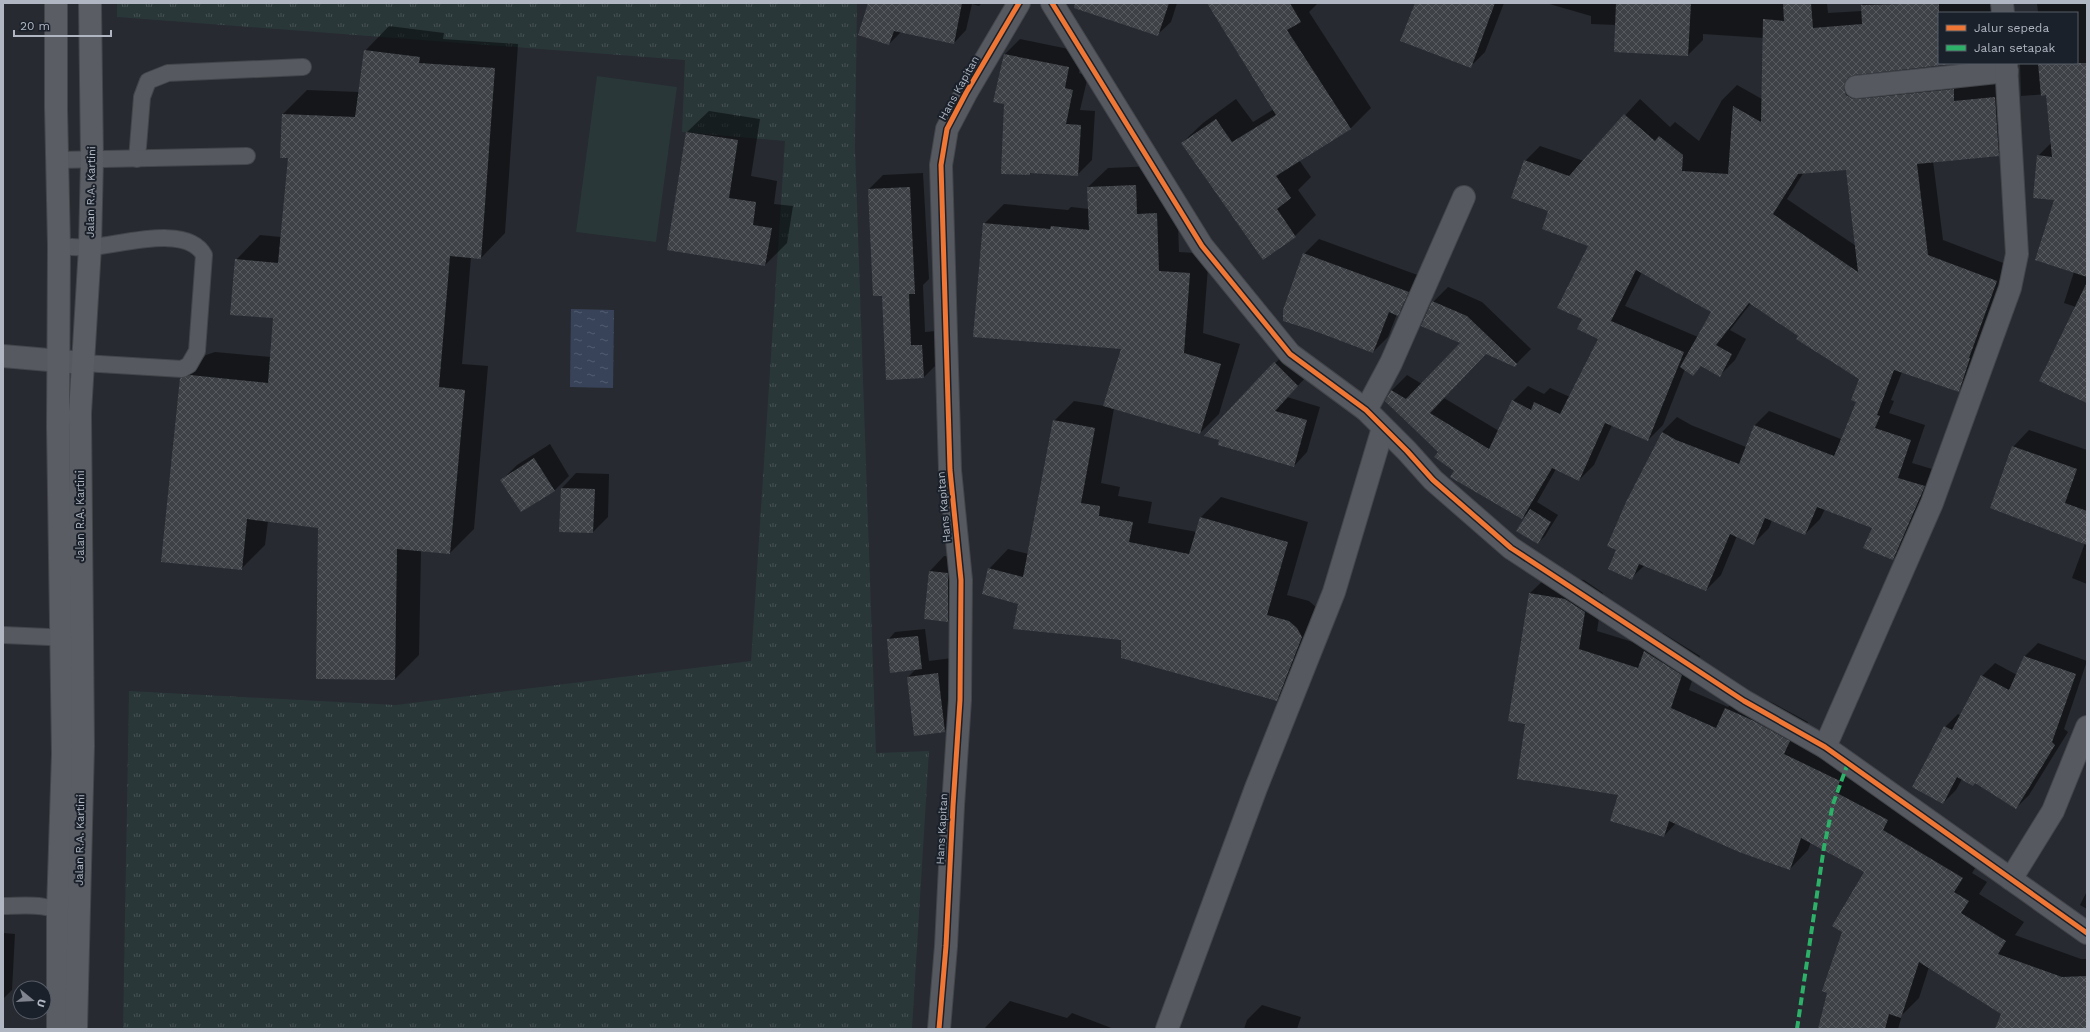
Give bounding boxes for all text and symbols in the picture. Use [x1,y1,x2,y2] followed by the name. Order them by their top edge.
[14,12,111,38] scale bar
[1938,12,2078,64] legend
[20,19,50,33] text: 20 m
[1974,21,2049,35] text: Jalur sepeda
[1974,41,2056,55] text: Jalan setapak
[936,54,982,122] street label: Hans Kapitan
[84,146,98,238] street label: Jalan R.A. Kartini
[74,470,87,562] street label: Jalan R.A. Kartini
[934,471,954,543] street label: Hans Kapitan
[934,793,950,865] street label: Hans Kapitan
[73,794,87,886] street label: Jalan R.A. Kartini
[12,980,52,1020] north arrow
[34,997,48,1009] text: U

